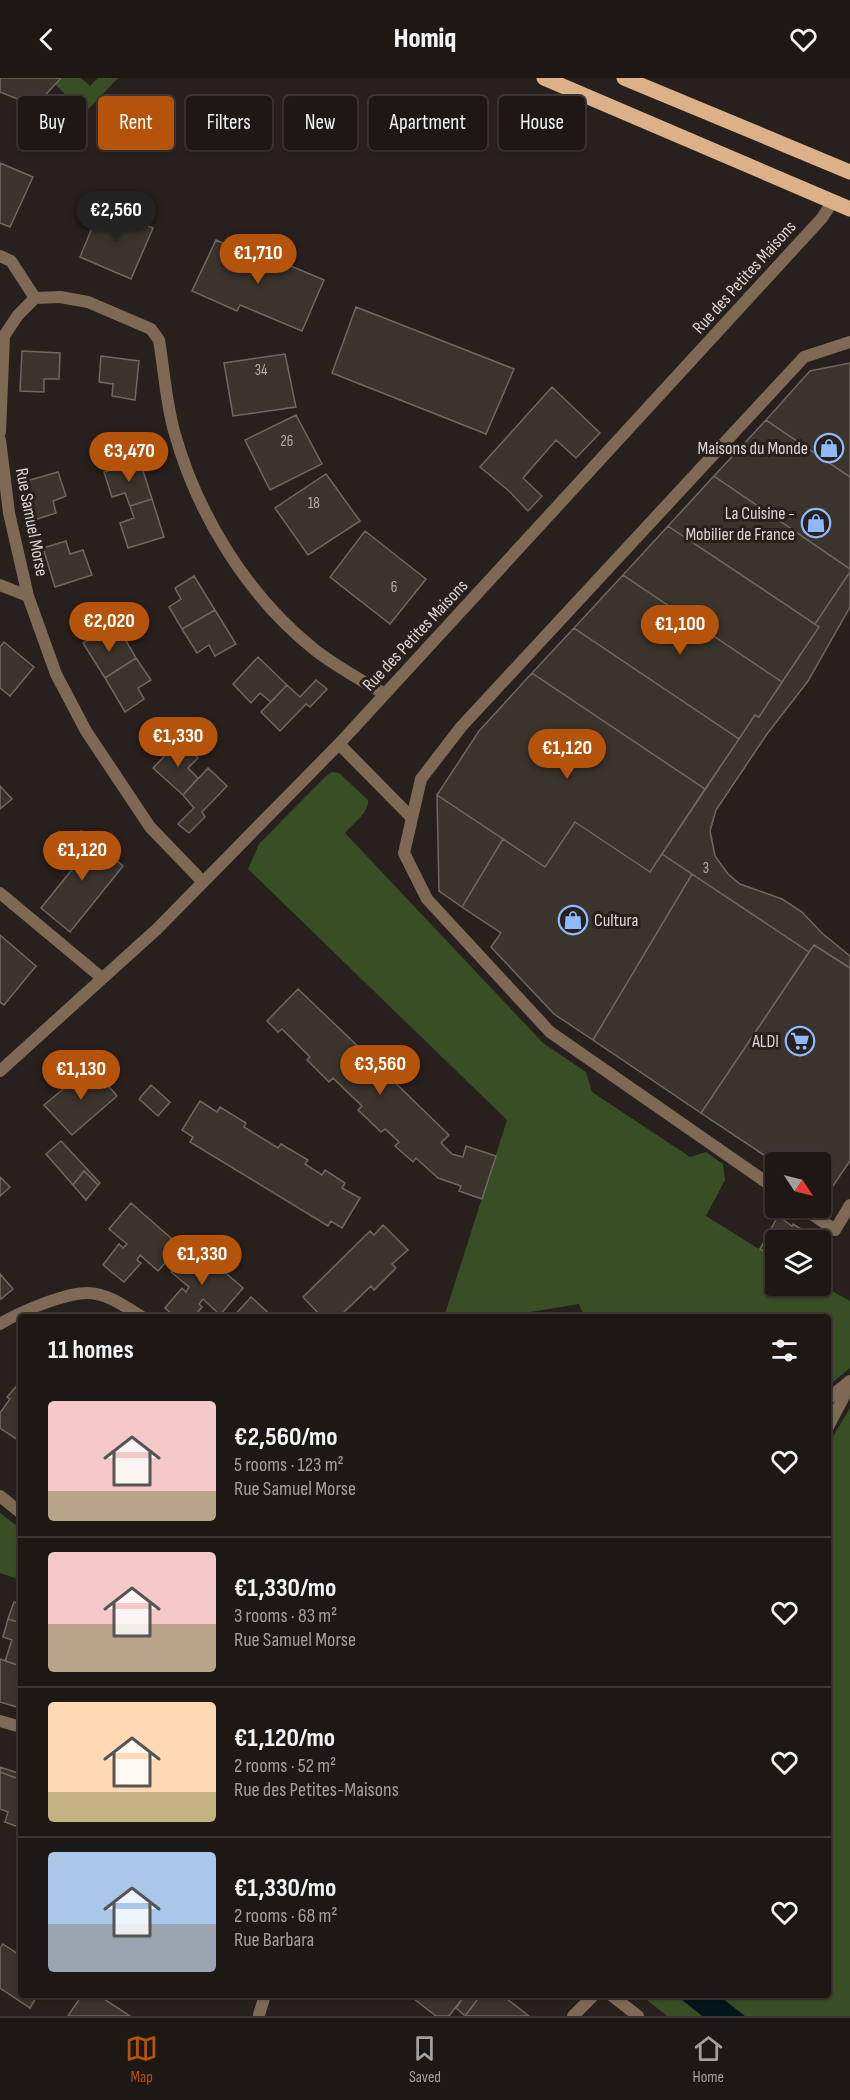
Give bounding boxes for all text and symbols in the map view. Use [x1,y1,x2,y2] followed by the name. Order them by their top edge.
[30,23,63,56] icon: back
[394,23,456,55] text: Homiq
[787,23,820,56] icon: heart
[18,96,86,150] chip: Buy
[98,96,174,150] chip: Rent
[186,96,272,150] chip: Filters
[284,96,357,150] chip: New
[369,96,487,150] chip: Apartment
[499,96,585,150] chip: House
[67,191,165,242] pin: €2,560
[90,198,142,222] text: €2,560
[688,217,801,338] street label: Rue des Petites Maisons
[209,234,307,285] pin: €1,710
[234,241,282,265] text: €1,710
[255,361,267,380] house number: 34
[80,432,178,483] pin: €3,470
[281,432,293,451] house number: 26
[813,432,845,464] shop icon: Maisons du Monde
[698,438,808,459] place label: Maisons du Monde
[103,439,155,463] text: €3,470
[11,466,52,578] street label: Rue Samuel Morse
[308,494,320,513] house number: 18
[685,503,795,545] place label: La Cuisine - Mobilier de France
[800,507,832,539] shop icon: La Cuisine - Mobilier de France
[358,575,472,695] street label: Rue des Petites Maisons
[391,578,397,597] house number: 6
[60,602,158,653] pin: €2,020
[631,605,729,656] pin: €1,100
[83,609,135,633] text: €2,020
[655,612,705,636] text: €1,100
[129,717,227,768] pin: €1,330
[153,724,203,748] text: €1,330
[518,729,616,780] pin: €1,120
[542,736,592,760] text: €1,120
[33,831,131,882] pin: €1,120
[57,838,107,862] text: €1,120
[703,859,709,878] house number: 3
[557,904,589,936] shop icon: Cultura
[594,910,638,931] place label: Cultura
[784,1025,816,1057] supermarket icon: ALDI
[751,1031,779,1052] place label: ALDI
[331,1045,429,1096] pin: €3,560
[32,1050,130,1101] pin: €1,130
[354,1052,406,1076] text: €3,560
[56,1057,106,1081] text: €1,130
[765,1152,831,1218] north arrow
[765,1152,831,1296] map controls
[765,1230,831,1296] button: layers
[153,1235,251,1286] pin: €1,330
[177,1242,227,1266] text: €1,330
[768,1334,801,1367] icon: filters
[48,1335,134,1366] text: 11 homes
[234,1422,338,1453] text: €2,560/mo
[96,1425,168,1497] icon: home
[768,1445,801,1478] icon: heart
[234,1453,344,1477] text: 5 rooms · 123 m²
[234,1477,356,1501] text: Rue Samuel Morse
[234,1573,336,1604] text: €1,330/mo
[96,1576,168,1648] icon: home
[768,1596,801,1629] icon: heart
[234,1604,337,1628] text: 3 rooms · 83 m²
[234,1628,356,1652] text: Rue Samuel Morse
[234,1723,335,1754] text: €1,120/mo
[96,1726,168,1798] icon: home
[768,1746,801,1779] icon: heart
[234,1754,336,1778] text: 2 rooms · 52 m²
[234,1778,399,1802] text: Rue des Petites-Maisons
[234,1873,336,1904] text: €1,330/mo
[96,1876,168,1948] icon: home
[768,1896,801,1929] icon: heart
[234,1904,338,1928] text: 2 rooms · 68 m²
[234,1928,314,1952] text: Rue Barbara
[125,2032,158,2087] tab: Map
[408,2032,441,2087] tab: Saved
[692,2032,725,2087] tab: Home

